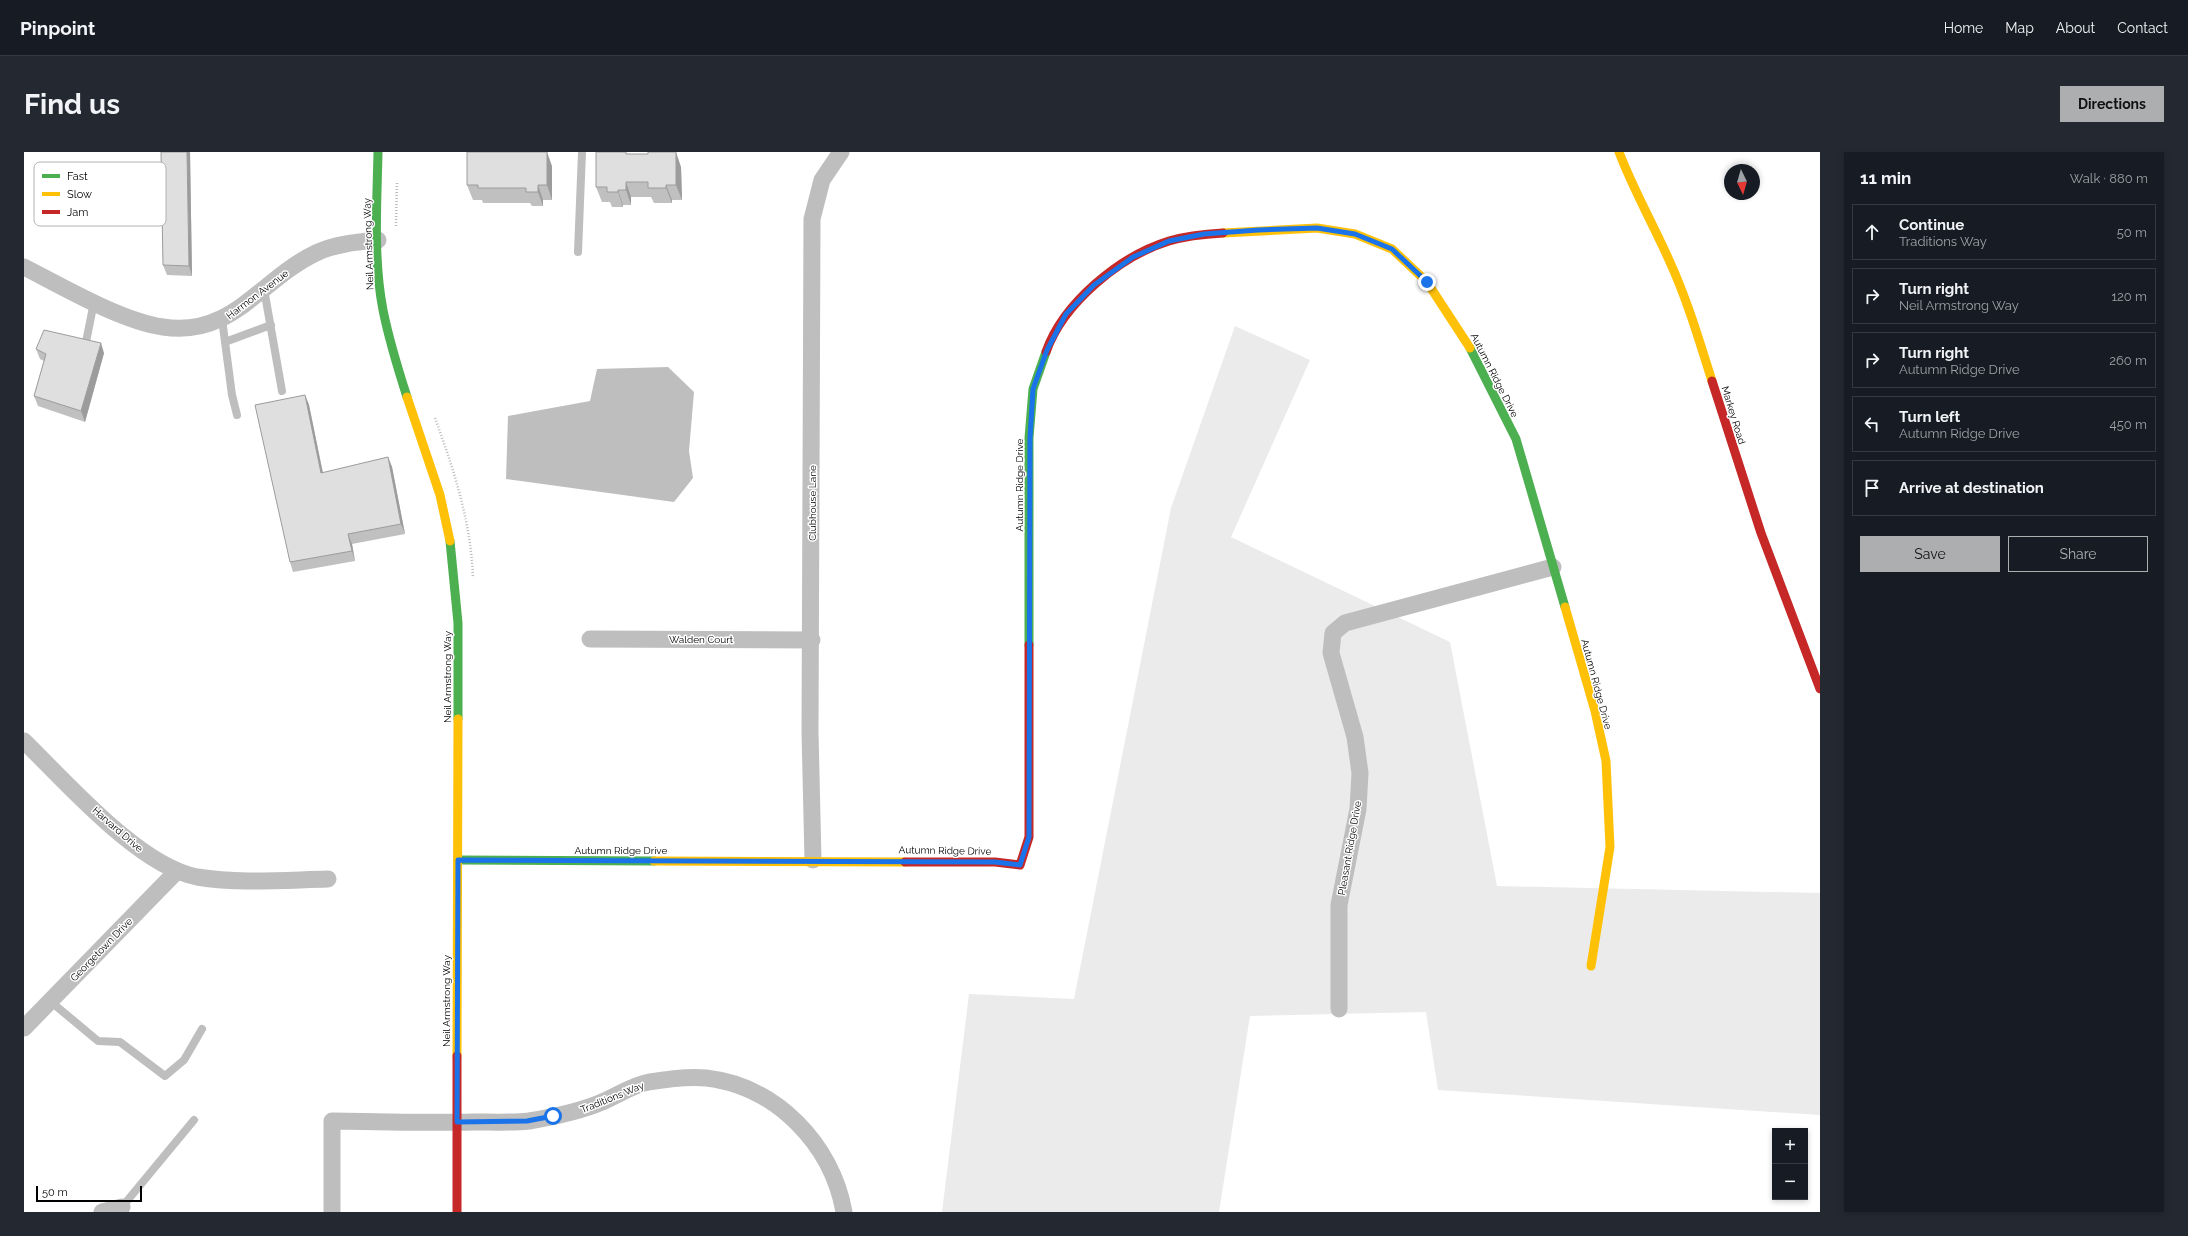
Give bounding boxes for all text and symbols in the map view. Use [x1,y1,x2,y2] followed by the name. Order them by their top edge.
[20,17,95,39] text: Pinpoint
[1944,20,1983,36] text: Home
[2005,20,2034,36] text: Map
[2056,20,2095,36] text: About
[2117,20,2168,36] text: Contact
[2060,86,2164,122] button: Directions
[24,88,120,121] text: Find us
[34,162,166,226] legend
[1724,164,1760,200] north arrow
[1860,168,1911,188] text: 11 min
[67,170,88,183] text: Fast
[2070,171,2148,186] text: Walk · 880 m
[67,188,92,201] text: Slow
[361,197,376,290] street label: Neil Armstrong Way
[67,206,88,219] text: Jam
[1899,216,1964,234] text: Continue
[1861,221,1883,243] icon: ahead
[2117,225,2147,240] text: 50 m
[1899,234,1987,249] text: Traditions Way
[224,267,290,321] street label: Harmon Avenue
[1418,273,1436,291] route end
[1899,280,1969,298] text: Turn right
[1861,285,1883,307] icon: right
[2111,289,2147,304] text: 120 m
[1899,298,2019,313] text: Neil Armstrong Way
[1469,331,1521,419] street label: Autumn Ridge Drive
[1899,344,1969,362] text: Turn right
[1861,349,1883,371] icon: right
[2109,353,2147,368] text: 260 m
[1899,362,2020,377] text: Autumn Ridge Drive
[1719,385,1748,446] street label: Markey Road
[1899,408,1960,426] text: Turn left
[1861,413,1883,435] icon: left
[2110,417,2147,432] text: 450 m
[1899,426,2020,441] text: Autumn Ridge Drive
[1014,438,1025,531] street label: Autumn Ridge Drive
[807,465,818,541] street label: Clubhouse Lane
[1861,477,1883,499] icon: arrive
[1899,479,2044,497] text: Arrive at destination
[1860,536,2000,572] button: Save
[2008,536,2148,572] button: Share
[442,630,453,723] street label: Neil Armstrong Way
[669,634,734,645] street label: Walden Court
[1579,638,1614,730] street label: Autumn Ridge Drive
[1336,800,1363,896] street label: Pleasant Ridge Drive
[90,805,145,854] street label: Harvard Drive
[899,844,992,857] street label: Autumn Ridge Drive
[575,845,668,856] street label: Autumn Ridge Drive
[68,915,134,983] street label: Georgetown Drive
[441,954,452,1047] street label: Neil Armstrong Way
[579,1079,646,1115] street label: Traditions Way
[544,1107,562,1125] route start
[1772,1128,1808,1200] map controls
[1772,1128,1808,1164] button: +
[1772,1164,1808,1200] button: −
[36,1184,142,1203] scale bar
[42,1186,68,1199] text: 50 m

